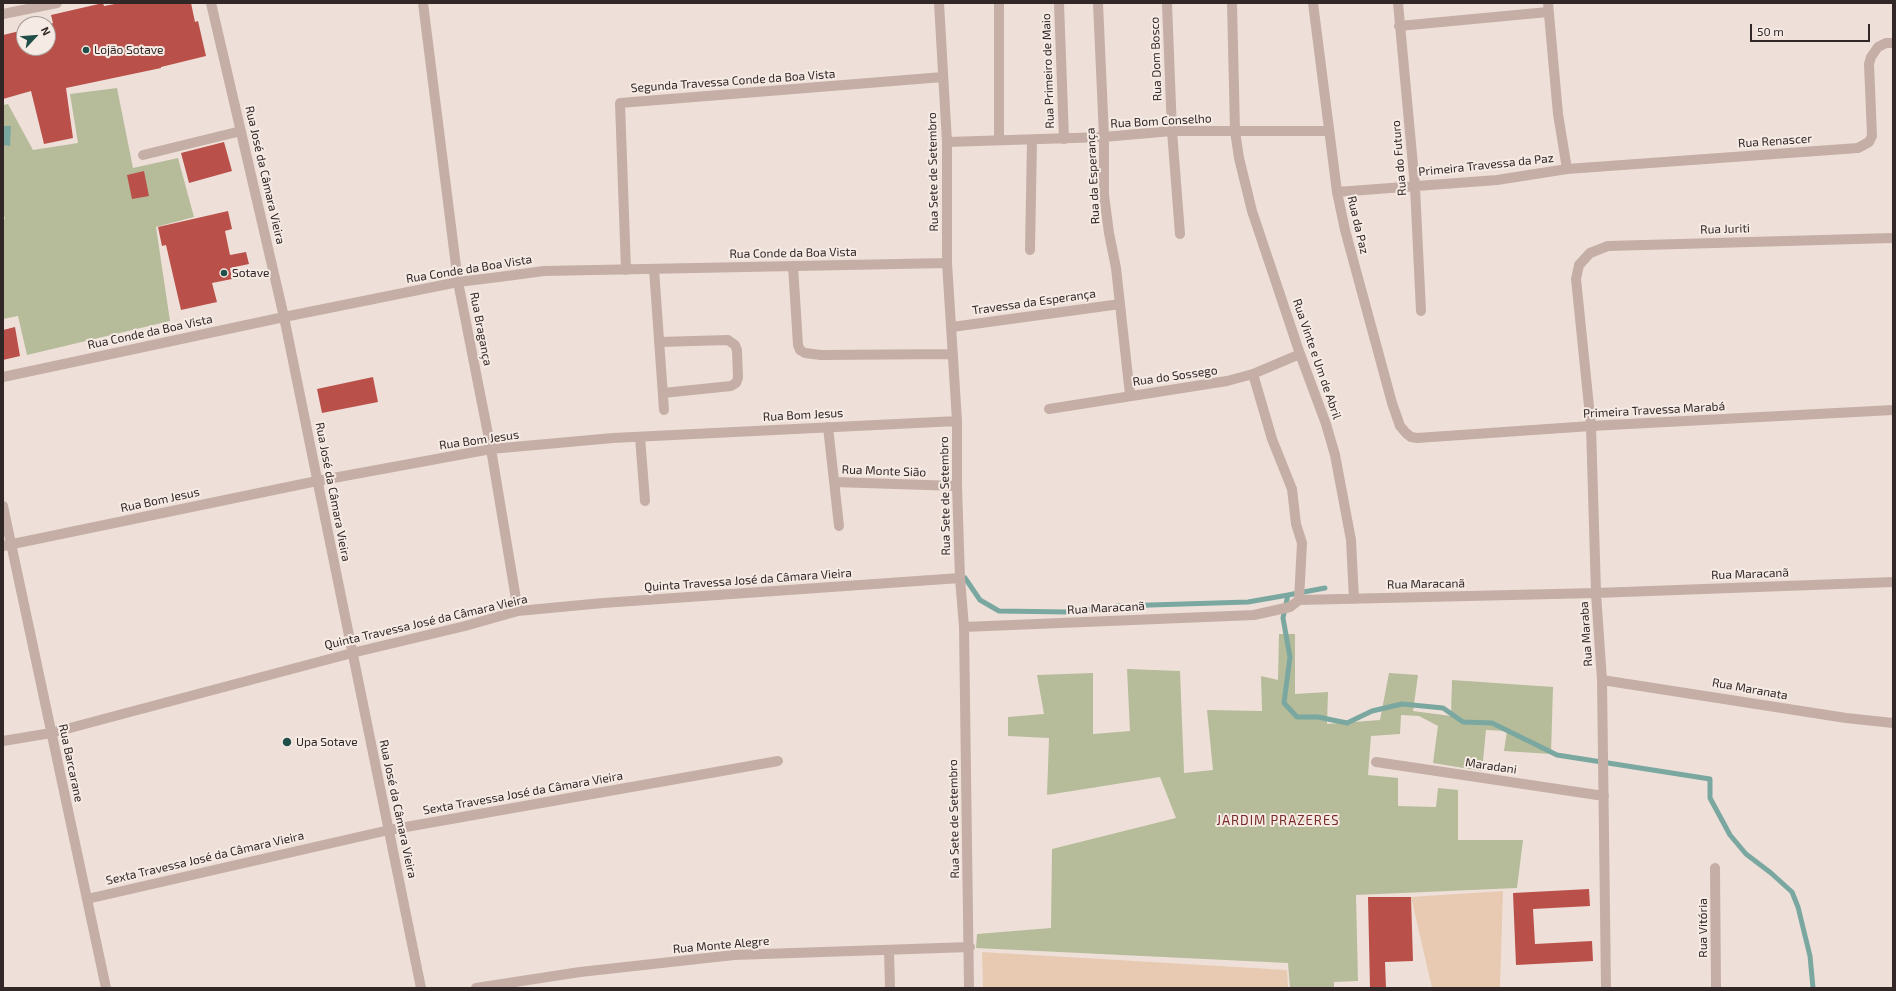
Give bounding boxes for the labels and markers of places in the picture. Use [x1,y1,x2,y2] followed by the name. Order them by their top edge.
[94,43,163,57] place label: Lojão Sotave
[81,45,91,55] marker: Lojão Sotave
[232,266,269,280] place label: Sotave
[219,268,229,278] marker: Sotave
[296,735,358,749] place label: Upa Sotave
[281,736,293,748] marker: Upa Sotave

